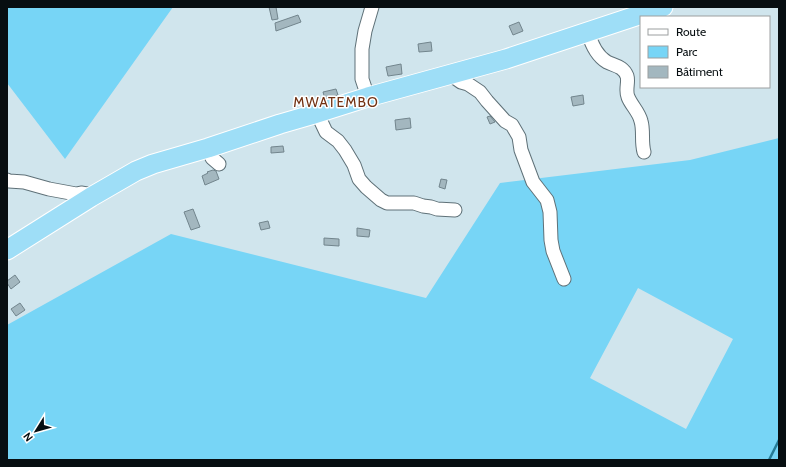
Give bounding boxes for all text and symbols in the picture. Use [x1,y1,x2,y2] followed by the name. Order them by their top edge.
[640,16,770,88] legend
[676,24,706,39] text: Route
[676,44,698,59] text: Parc
[676,64,723,79] text: Bâtiment
[293,93,379,111] district label: MWATEMBO
[16,411,56,451] north arrow
[20,430,36,444] text: N

